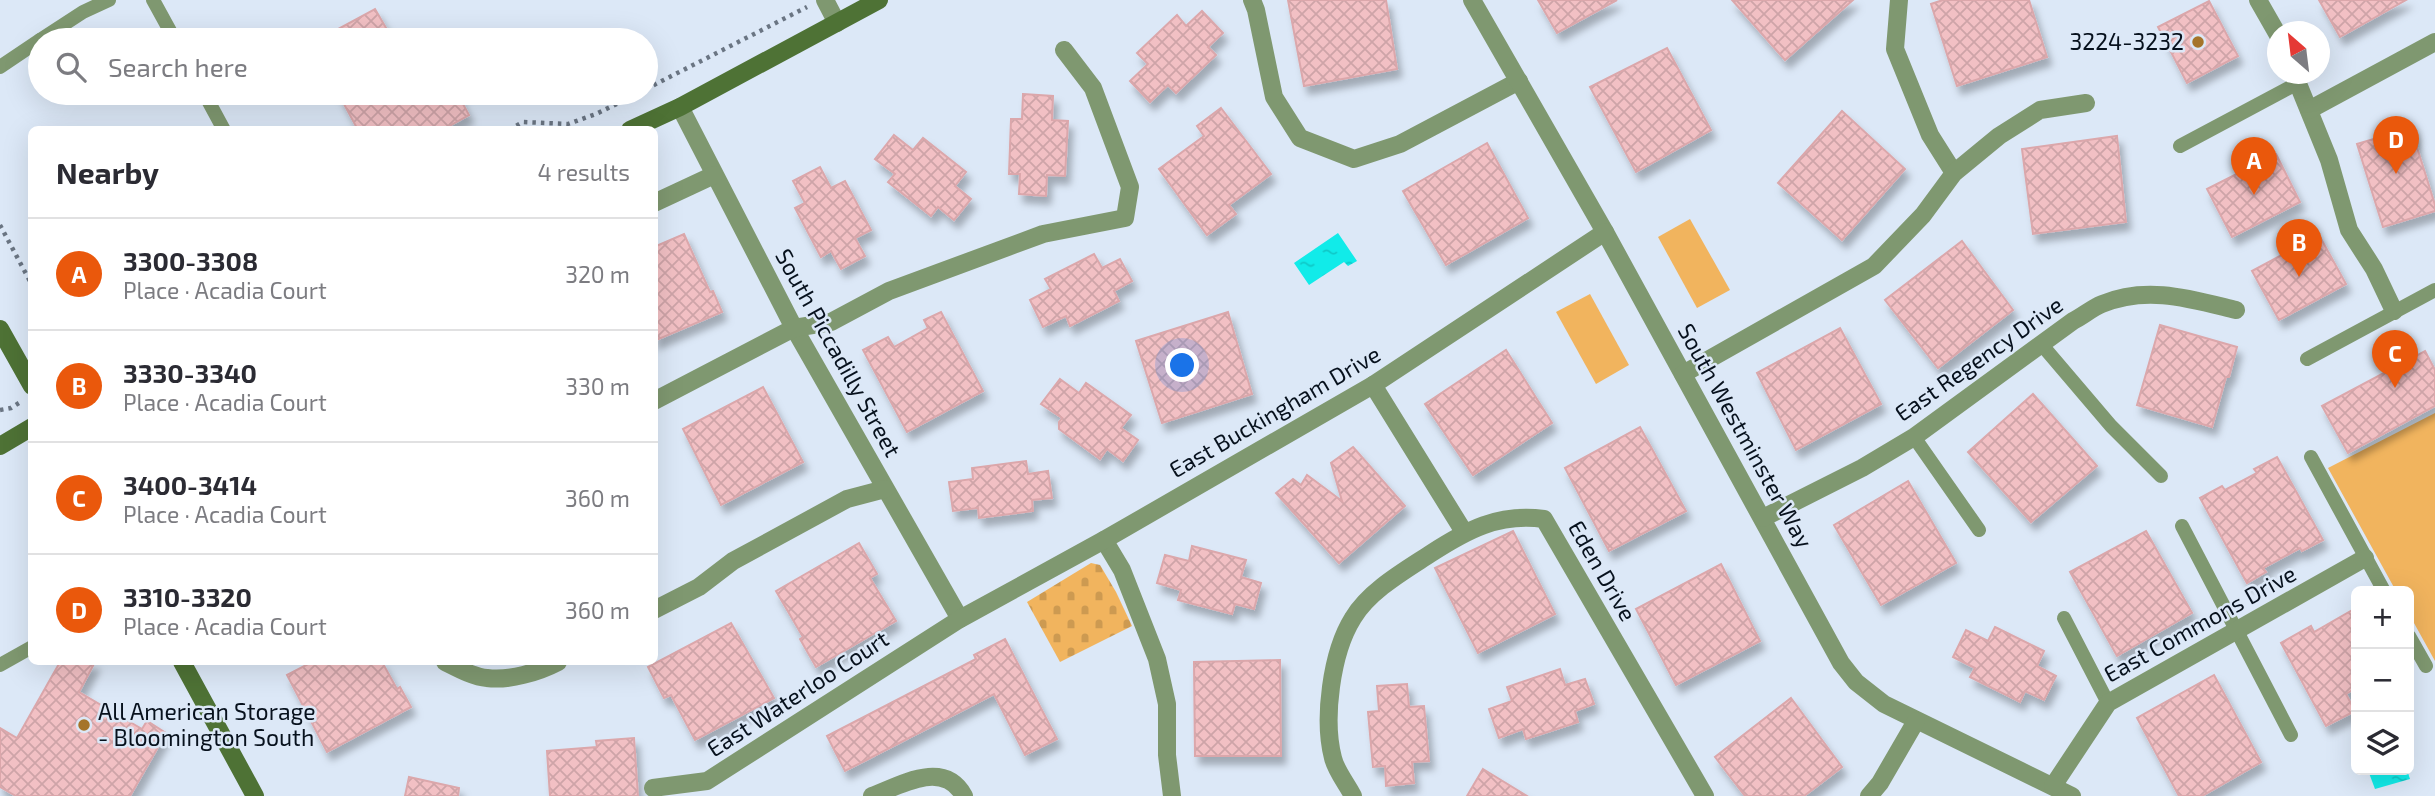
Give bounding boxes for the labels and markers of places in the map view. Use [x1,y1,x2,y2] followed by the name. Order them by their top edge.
[2069,27,2184,55] place label: 3224-3232
[2190,34,2206,50] marker: 3224-3232
[2373,116,2419,174] pin: D
[2231,137,2277,195] pin: A
[2276,219,2322,277] pin: B
[2372,330,2418,388] pin: C
[98,697,316,751] place label: All American Storage - Bloomington South
[76,717,92,733] marker: All American Storage - Bloomington South

